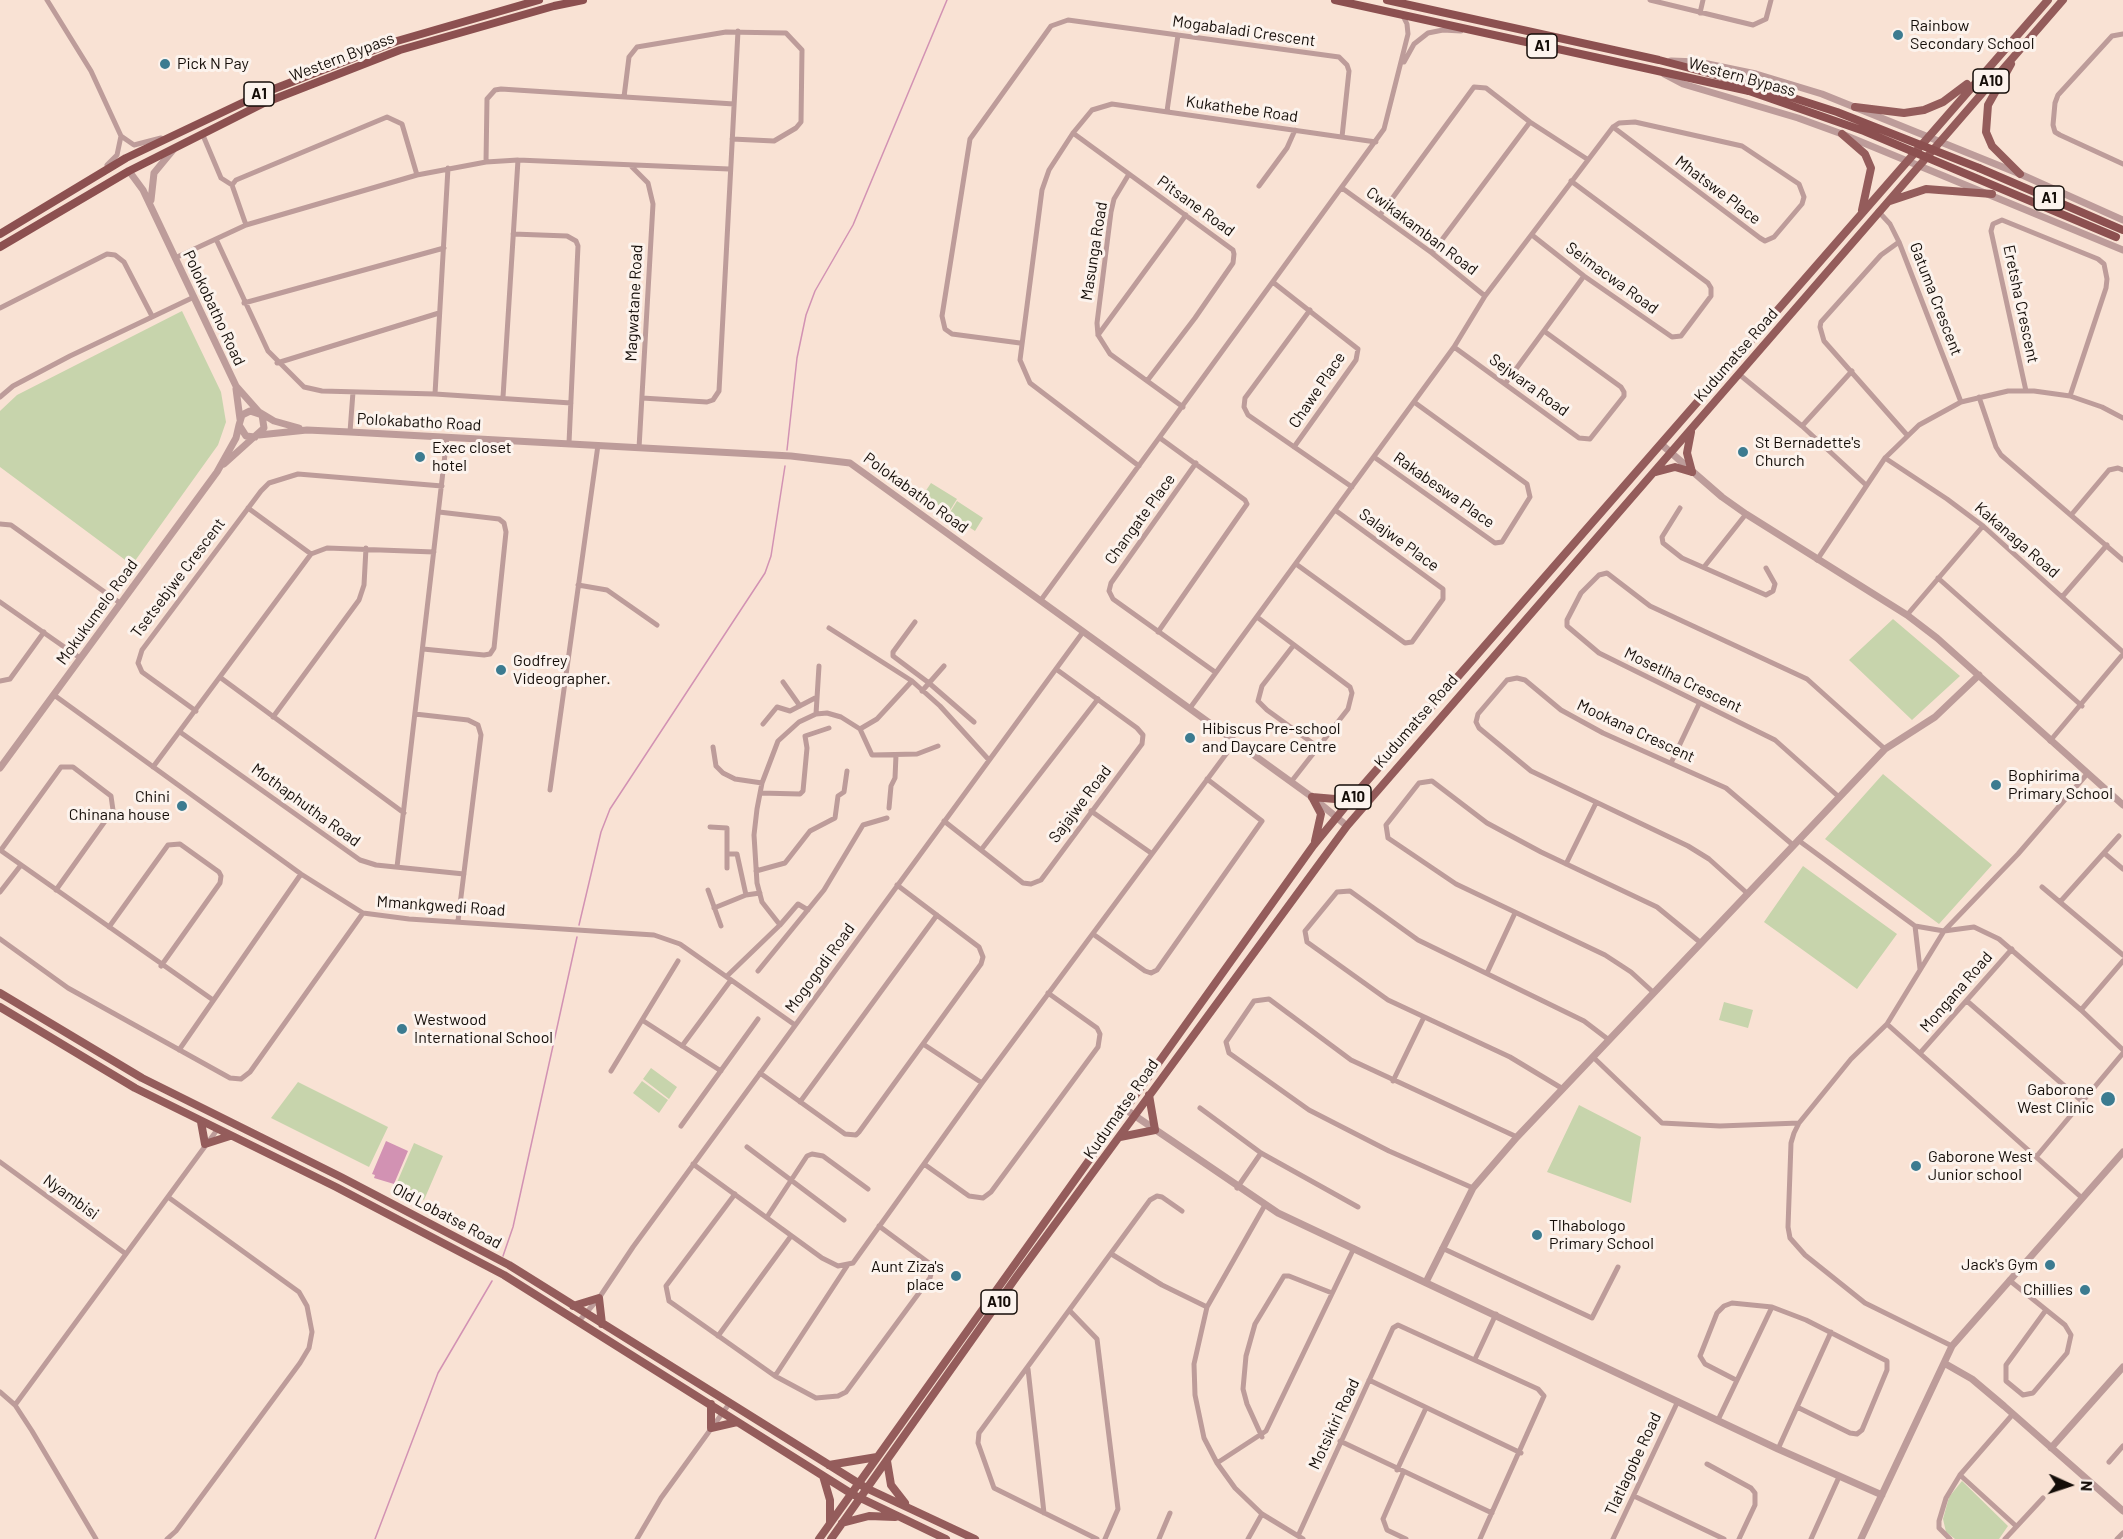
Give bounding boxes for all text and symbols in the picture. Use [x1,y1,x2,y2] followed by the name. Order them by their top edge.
[1171,11,1317,51] street label: Mogabaladi Crescent
[1910,16,2034,54] place label: Rainbow Secondary School
[287,28,397,86] street label: Western Bypass
[1891,28,1905,42] marker: Rainbow Secondary School
[1527,34,1557,58] road number: A1
[1686,53,1798,101] street label: Western Bypass
[177,54,249,74] place label: Pick N Pay
[158,57,172,71] marker: Pick N Pay
[1973,69,2009,93] road number: A10
[244,82,274,106] road number: A1
[1185,92,1299,126] street label: Kukathebe Road
[1671,152,1765,228] street label: Mhatswe Place
[1154,172,1238,240] street label: Pitsane Road
[1362,183,1482,279] street label: Cwikakamban Road
[2034,186,2064,210] road number: A1
[1077,200,1111,302] street label: Masunga Road
[1562,238,1662,318] street label: Seimacwa Road
[1906,240,1966,358] street label: Gatuma Crescent
[1999,243,2043,365] street label: Eretsha Crescent
[621,244,647,362] street label: Magwatane Road
[179,247,249,369] street label: Polokobatho Road
[1690,304,1782,406] street label: Kudumatse Road
[1285,348,1349,432] street label: Chawe Place
[1485,350,1573,420] street label: Sejwara Road
[356,409,482,435] street label: Polokabatho Road
[1755,433,1861,471] place label: St Bernadette's Church
[432,438,512,476] place label: Exec closet hotel
[1736,445,1750,459] marker: St Bernadette's Church
[1390,448,1498,532] street label: Rakabeswa Place
[860,449,972,537] street label: Polokabatho Road
[413,450,427,464] marker: Exec closet hotel
[1101,470,1179,568] street label: Changate Place
[1971,498,2063,582] street label: Kakanaga Road
[1355,504,1443,576] street label: Salajwe Place
[127,514,229,642] street label: Tsetsebjwe Crescent
[52,555,142,669] street label: Mokukumelo Road
[1621,643,1745,717] street label: Mosetlha Crescent
[513,651,611,689] place label: Godfrey Videographer.
[494,663,508,677] marker: Godfrey Videographer.
[1370,670,1462,772] street label: Kudumatse Road
[1574,695,1698,767] street label: Mookana Crescent
[1202,719,1341,757] place label: Hibiscus Pre-school and Daycare Centre
[1183,731,1197,745] marker: Hibiscus Pre-school and Daycare Centre
[248,759,364,851] street label: Mothaphutha Road
[1045,762,1115,846] street label: Sajajwe Road
[2008,766,2113,804] place label: Bophirima Primary School
[1989,778,2003,792] marker: Bophirima Primary School
[1335,785,1371,809] road number: A10
[69,787,170,825] place label: Chini Chinana house
[175,799,189,813] marker: Chini Chinana house
[376,892,506,920] street label: Mmankgwedi Road
[781,919,859,1017] street label: Mogogodi Road
[1916,948,1996,1036] street label: Mongana Road
[414,1010,553,1048] place label: Westwood International School
[395,1022,409,1036] marker: Westwood International School
[1079,1055,1163,1163] street label: Kudumatse Road
[2017,1080,2094,1118] place label: Gaborone West Clinic
[2099,1090,2117,1108] marker: Gaborone West Clinic
[1928,1147,2033,1185] place label: Gaborone West Junior school
[1909,1159,1923,1173] marker: Gaborone West Junior school
[39,1170,103,1224] street label: Nyambisi
[389,1179,505,1253] street label: Old Lobatse Road
[1549,1216,1654,1254] place label: Tlhabologo Primary School
[1530,1228,1544,1242] marker: Tlhabologo Primary School
[1961,1255,2038,1275] place label: Jack's Gym
[871,1257,944,1295] place label: Aunt Ziza's place
[2043,1258,2057,1272] marker: Jack's Gym
[949,1269,963,1283] marker: Aunt Ziza's place
[2023,1280,2073,1300] place label: Chillies
[2078,1283,2092,1297] marker: Chillies
[981,1290,1017,1314] road number: A10
[1305,1375,1363,1473] street label: Motsikiri Road
[1601,1409,1665,1519] street label: Tlatlagobe Road
[2039,1455,2099,1515] north arrow
[2078,1480,2097,1492] text: N

